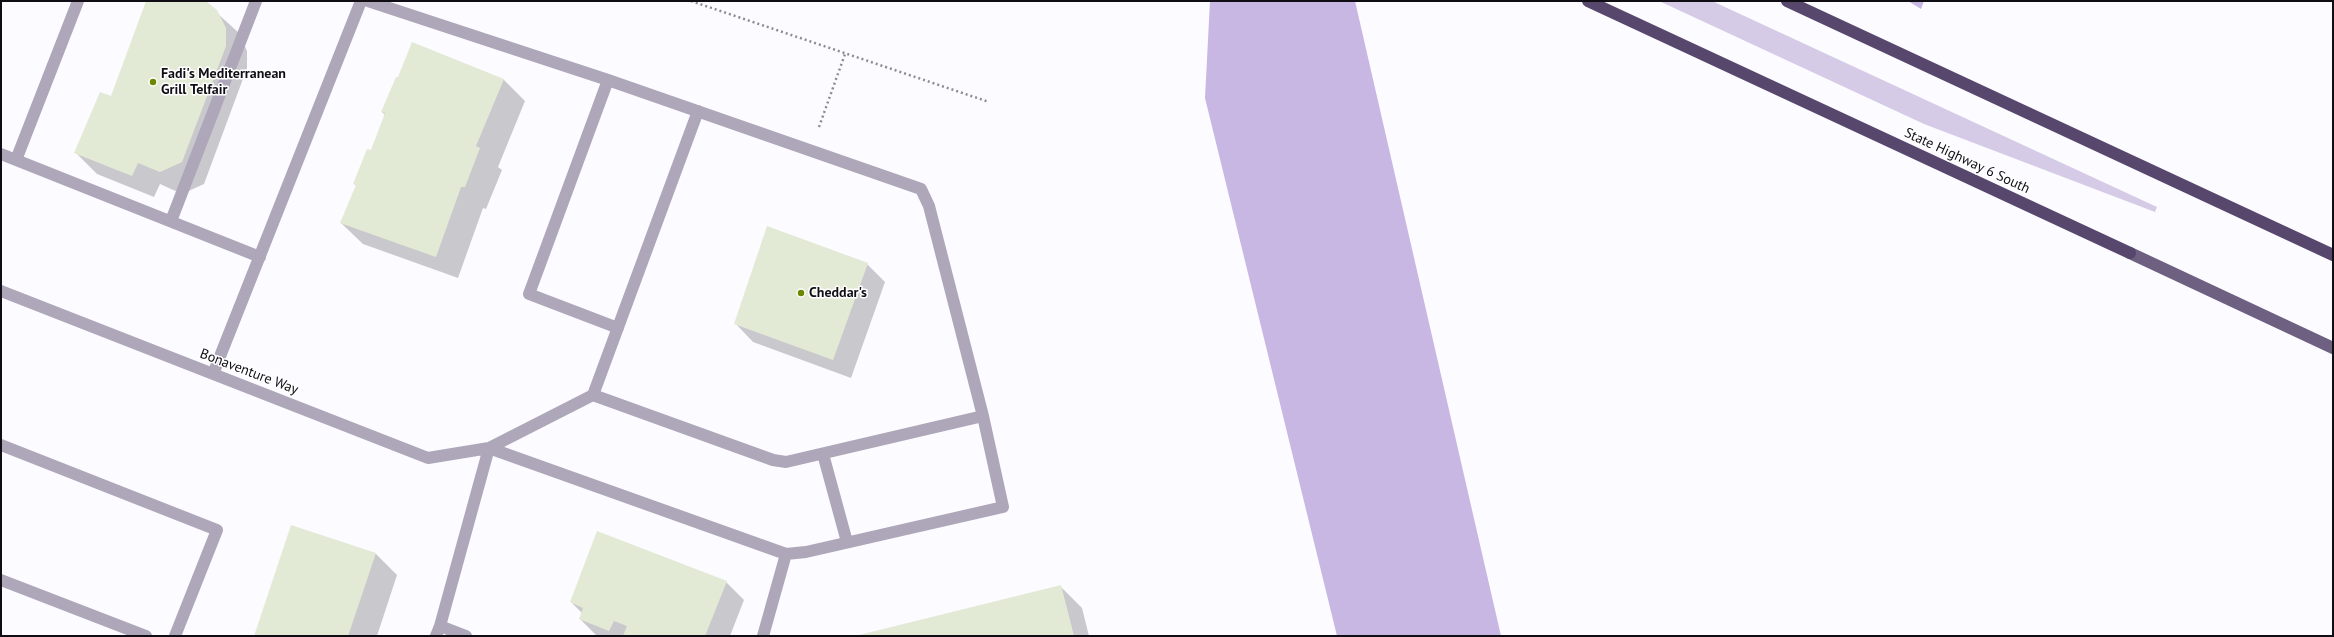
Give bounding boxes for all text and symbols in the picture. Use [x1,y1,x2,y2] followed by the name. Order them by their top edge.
[161,66,286,98] place label: Fadi's Mediterranean Grill Telfair
[148,77,158,87] marker: Fadi's Mediterranean Grill Telfair
[1902,125,2032,197] street label: State Highway 6 South
[809,285,867,301] place label: Cheddar's
[796,288,806,298] marker: Cheddar's
[197,346,301,398] street label: Bonaventure Way

